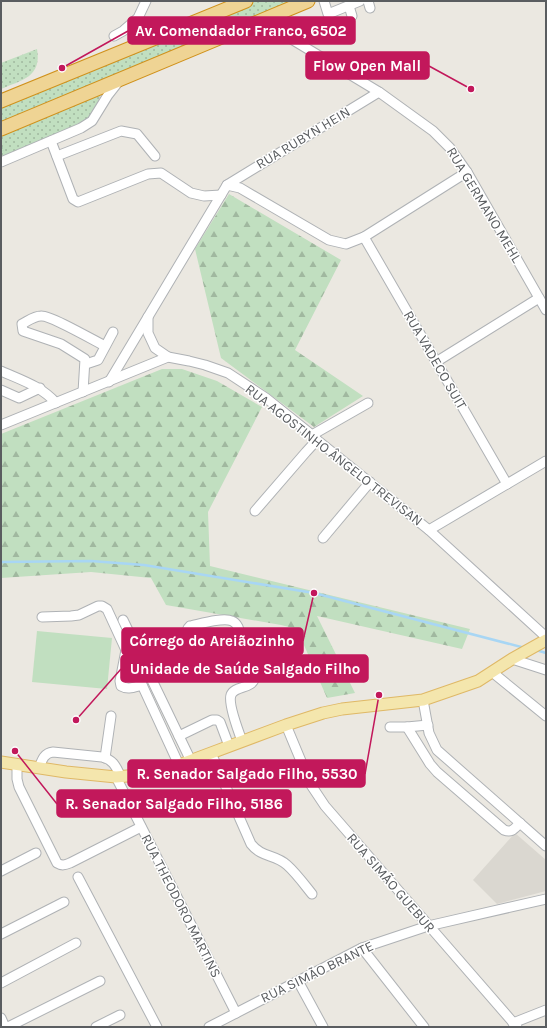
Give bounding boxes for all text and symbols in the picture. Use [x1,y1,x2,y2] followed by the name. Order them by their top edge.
[128,17,355,44] callout: Av. Comendador Franco, 6502
[135,22,347,40] text: Av. Comendador Franco, 6502
[306,52,429,79] callout: Flow Open Mall
[313,57,421,75] text: Flow Open Mall
[253,103,353,173] street label: RUA RUBYN HEIN
[443,144,526,266] street label: RUA GERMANO MEHL
[400,308,470,412] street label: RUA VADECO SUIT
[242,380,426,530] street label: RUA AGOSTINHO ÂNGELO TREVISAN
[122,628,303,655] callout: Córrego do Areiãozinho
[129,632,295,650] text: Córrego do Areiãozinho
[121,655,368,682] callout: Unidade de Saúde Salgado Filho
[130,660,360,678] text: Unidade de Saúde Salgado Filho
[128,760,365,787] callout: R. Senador Salgado Filho, 5530
[137,765,357,783] text: R. Senador Salgado Filho, 5530
[57,790,291,817] callout: R. Senador Salgado Filho, 5186
[65,795,283,813] text: R. Senador Salgado Filho, 5186
[343,830,439,936] street label: RUA SIMÃO GUEBUR
[137,831,225,981] street label: RUA THEODORO MARTINS
[258,937,376,1007] street label: RUA SIMÃO BRANTE

